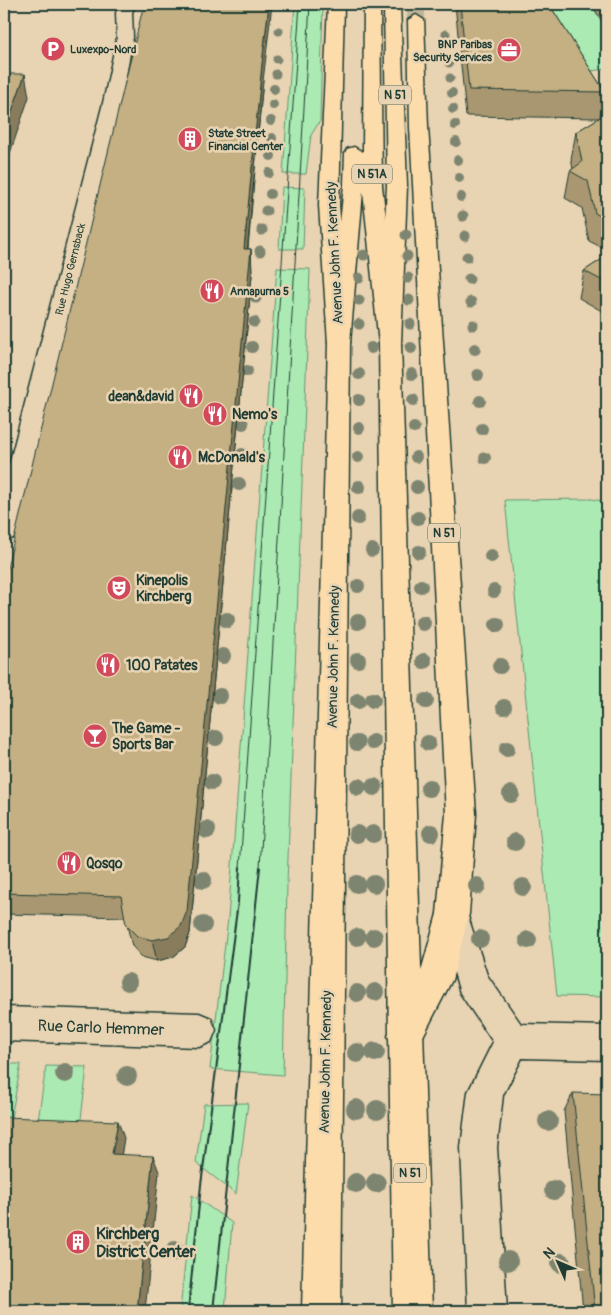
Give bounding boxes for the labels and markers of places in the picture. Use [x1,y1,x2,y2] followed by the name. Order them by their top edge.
[40,36,66,62] parking icon: Luxexpo-Nord
[496,37,522,63] office icon: BNP Paribas Security Services
[413,38,492,64] place label: BNP Paribas Security Services
[70,43,136,56] place label: Luxexpo-Nord
[177,126,203,152] building icon: State Street Financial Center
[208,127,284,153] place label: State Street Financial Center
[199,278,225,304] restaurant icon: Annapurna 5
[230,285,289,298] place label: Annapurna 5
[178,383,204,409] restaurant icon: dean&david
[108,388,174,405] place label: dean&david
[202,401,228,427] restaurant icon: Nemo's
[232,406,278,423] place label: Nemo's
[167,444,193,470] restaurant icon: McDonald's
[198,449,266,466] place label: McDonald's
[136,572,191,605] place label: Kinepolis Kirchberg
[106,575,132,601] theatre icon: Kinepolis Kirchberg
[95,652,121,678] restaurant icon: 100 Patates
[126,657,198,674] place label: 100 Patates
[111,720,180,753] place label: The Game - Sports Bar
[82,723,108,749] bar icon: The Game - Sports Bar
[56,850,82,876] restaurant icon: Qosqo
[86,855,123,872] place label: Qosqo
[96,1224,196,1262] place label: Kirchberg District Center
[65,1229,91,1255] building icon: Kirchberg District Center

